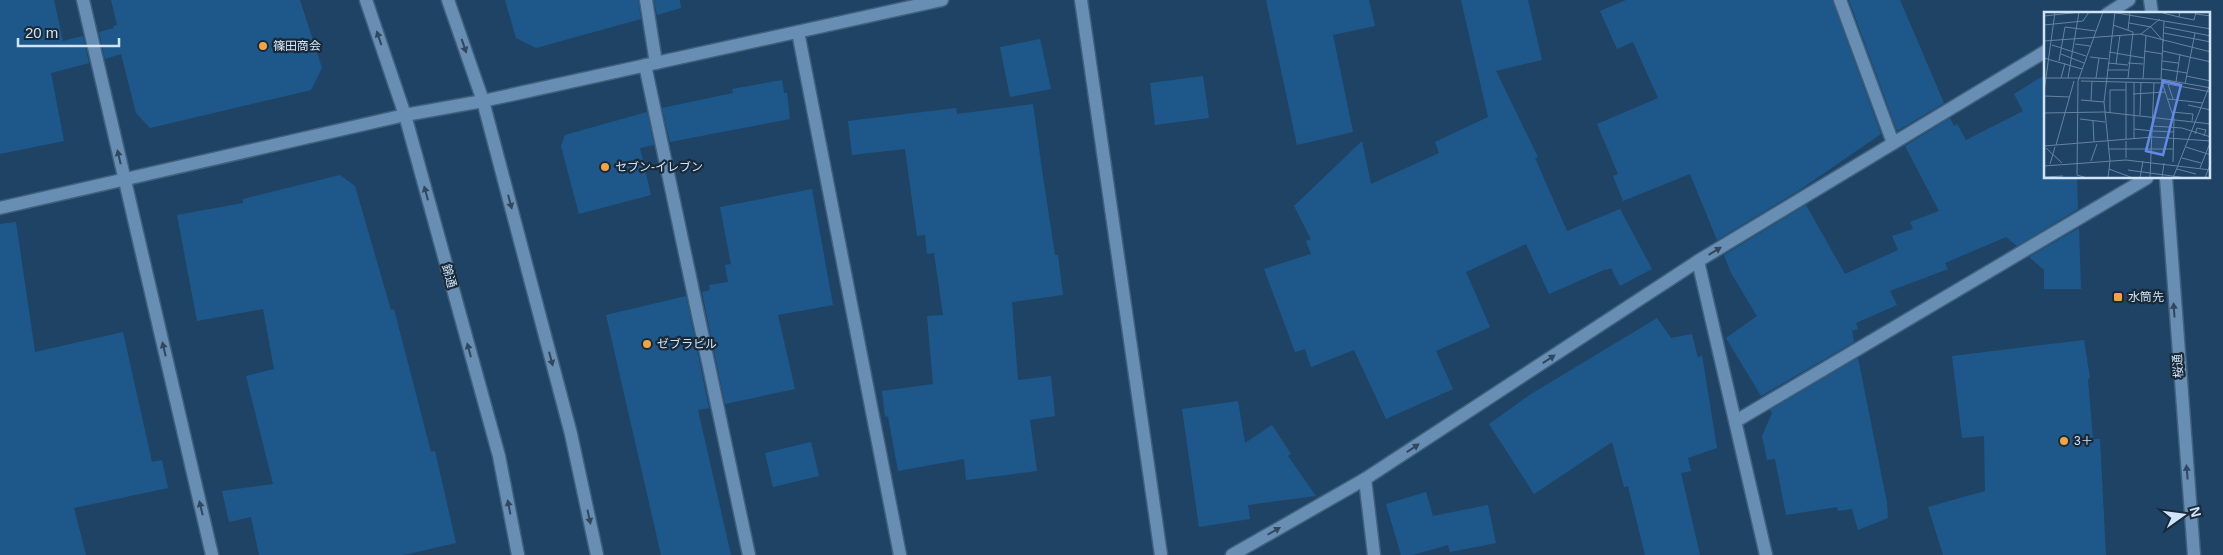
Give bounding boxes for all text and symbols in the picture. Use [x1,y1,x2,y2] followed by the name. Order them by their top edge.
[2044,12,2210,179] inset map
[18,15,119,47] scale bar
[25,24,58,41] text: 20 m
[374,30,382,45] one-way arrow
[273,39,321,53] place label: 篠田商会
[460,39,468,54] one-way arrow
[257,40,269,52] marker: 篠田商会
[115,149,123,164] one-way arrow
[615,160,703,174] place label: セブン-イレブン
[599,161,611,173] marker: セブン-イレブン
[422,185,430,201] one-way arrow
[506,194,514,209] one-way arrow
[1708,246,1721,255] one-way arrow
[439,263,459,289] street label: 錦通
[2128,290,2164,304] place label: 水筒先
[2112,291,2124,303] marker: 水筒先
[2170,301,2178,317] one-way arrow
[657,337,717,351] place label: ゼブラビル
[641,338,653,350] marker: ゼブラビル
[160,342,168,357] one-way arrow
[465,342,473,357] one-way arrow
[548,351,556,366] one-way arrow
[1543,354,1556,363] one-way arrow
[2170,354,2186,378] street label: 桜通
[2074,434,2093,448] place label: 3＋
[2058,435,2070,447] marker: 3＋
[1407,443,1420,452] one-way arrow
[2182,463,2190,479] one-way arrow
[2158,490,2208,540] north arrow
[197,500,205,515] one-way arrow
[505,500,513,515] one-way arrow
[2187,505,2205,519] text: N
[585,509,593,524] one-way arrow
[1267,527,1281,535] one-way arrow

